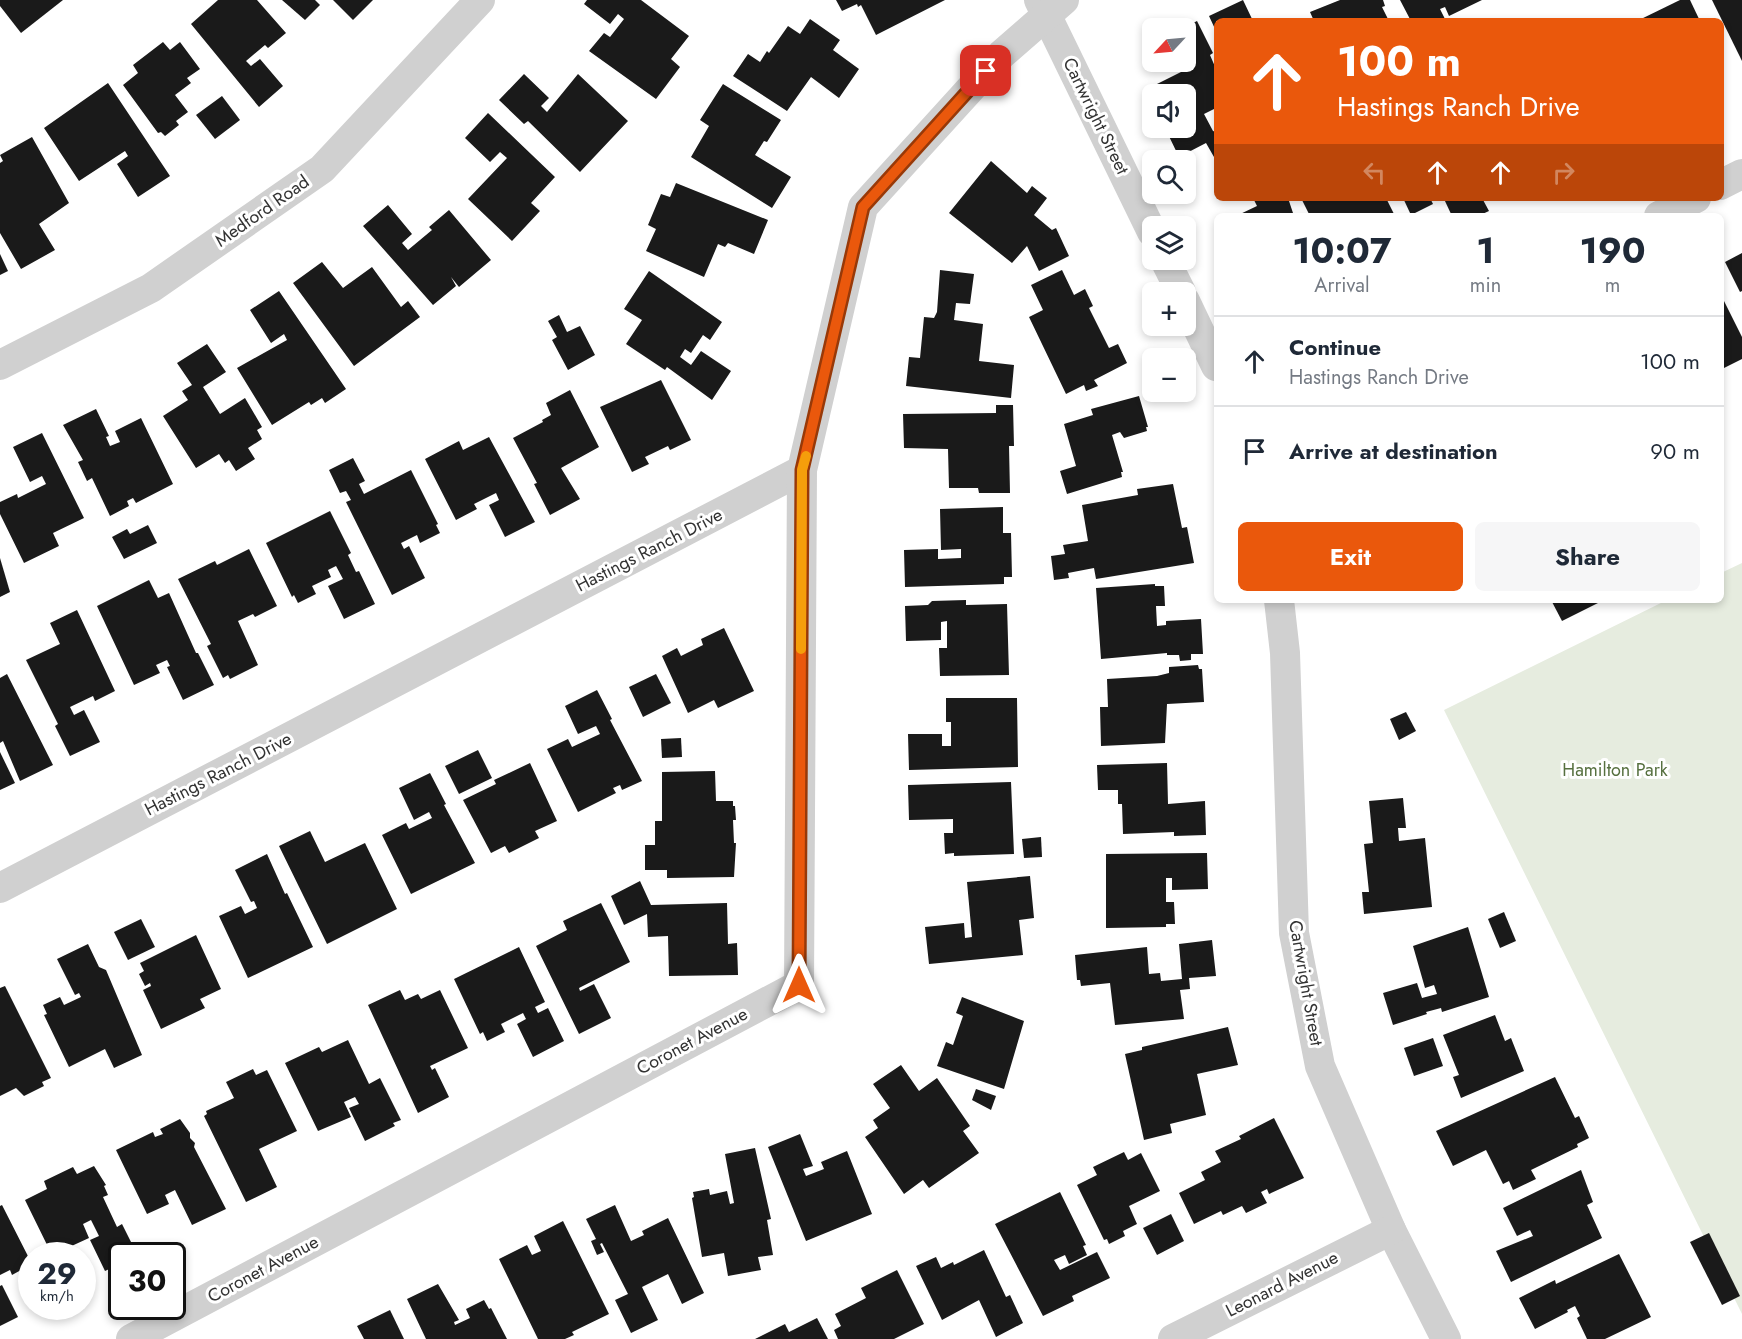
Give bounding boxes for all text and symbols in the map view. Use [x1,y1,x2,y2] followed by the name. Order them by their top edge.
[1142,18,1196,72] north arrow
[1142,18,1196,402] map controls
[1337,31,1461,92] text: 100 m
[1238,42,1316,120] icon: ahead
[960,45,1011,96] pin
[1056,53,1136,179] street label: Cartwright Street
[969,54,1002,87] icon: arrive
[1142,84,1196,138] button: sound
[1337,87,1580,126] text: Hastings Ranch Drive
[1142,150,1196,204] button: search
[1358,156,1391,189] icon: left
[1421,156,1454,189] icon: ahead
[1484,156,1517,189] icon: ahead
[1547,156,1580,189] icon: right
[210,169,314,253] street label: Medford Road
[1142,216,1196,270] button: layers
[1292,224,1392,276] text: 10:07
[1476,224,1495,276] text: 1
[1579,224,1646,276] text: 190
[1314,271,1370,300] text: Arrival
[1470,271,1501,300] text: min
[1605,271,1620,300] text: m
[1142,282,1196,336] button: +
[1289,331,1381,363] text: Continue
[1238,345,1271,378] icon: ahead
[1640,345,1700,377] text: 100 m
[1142,348,1196,402] button: −
[1289,363,1469,392] text: Hastings Ranch Drive
[1238,435,1271,468] icon: arrive
[1289,435,1498,467] text: Arrive at destination
[1650,435,1700,467] text: 90 m
[571,502,727,598] street label: Hastings Ranch Drive
[1238,522,1463,591] button: Exit
[1475,522,1700,591] button: Share
[140,726,296,822] street label: Hastings Ranch Drive
[1562,757,1668,783] park label: Hamilton Park
[1282,918,1330,1048] street label: Cartwright Street
[767,953,831,1017] position arrow
[632,1001,752,1081] street label: Coronet Avenue
[203,1229,323,1309] street label: Coronet Avenue
[108,1242,186,1320] speed limit sign: 30
[1221,1244,1343,1324] street label: Leonard Avenue
[37,1252,77,1295] text: 29
[40,1285,74,1307] text: km/h

